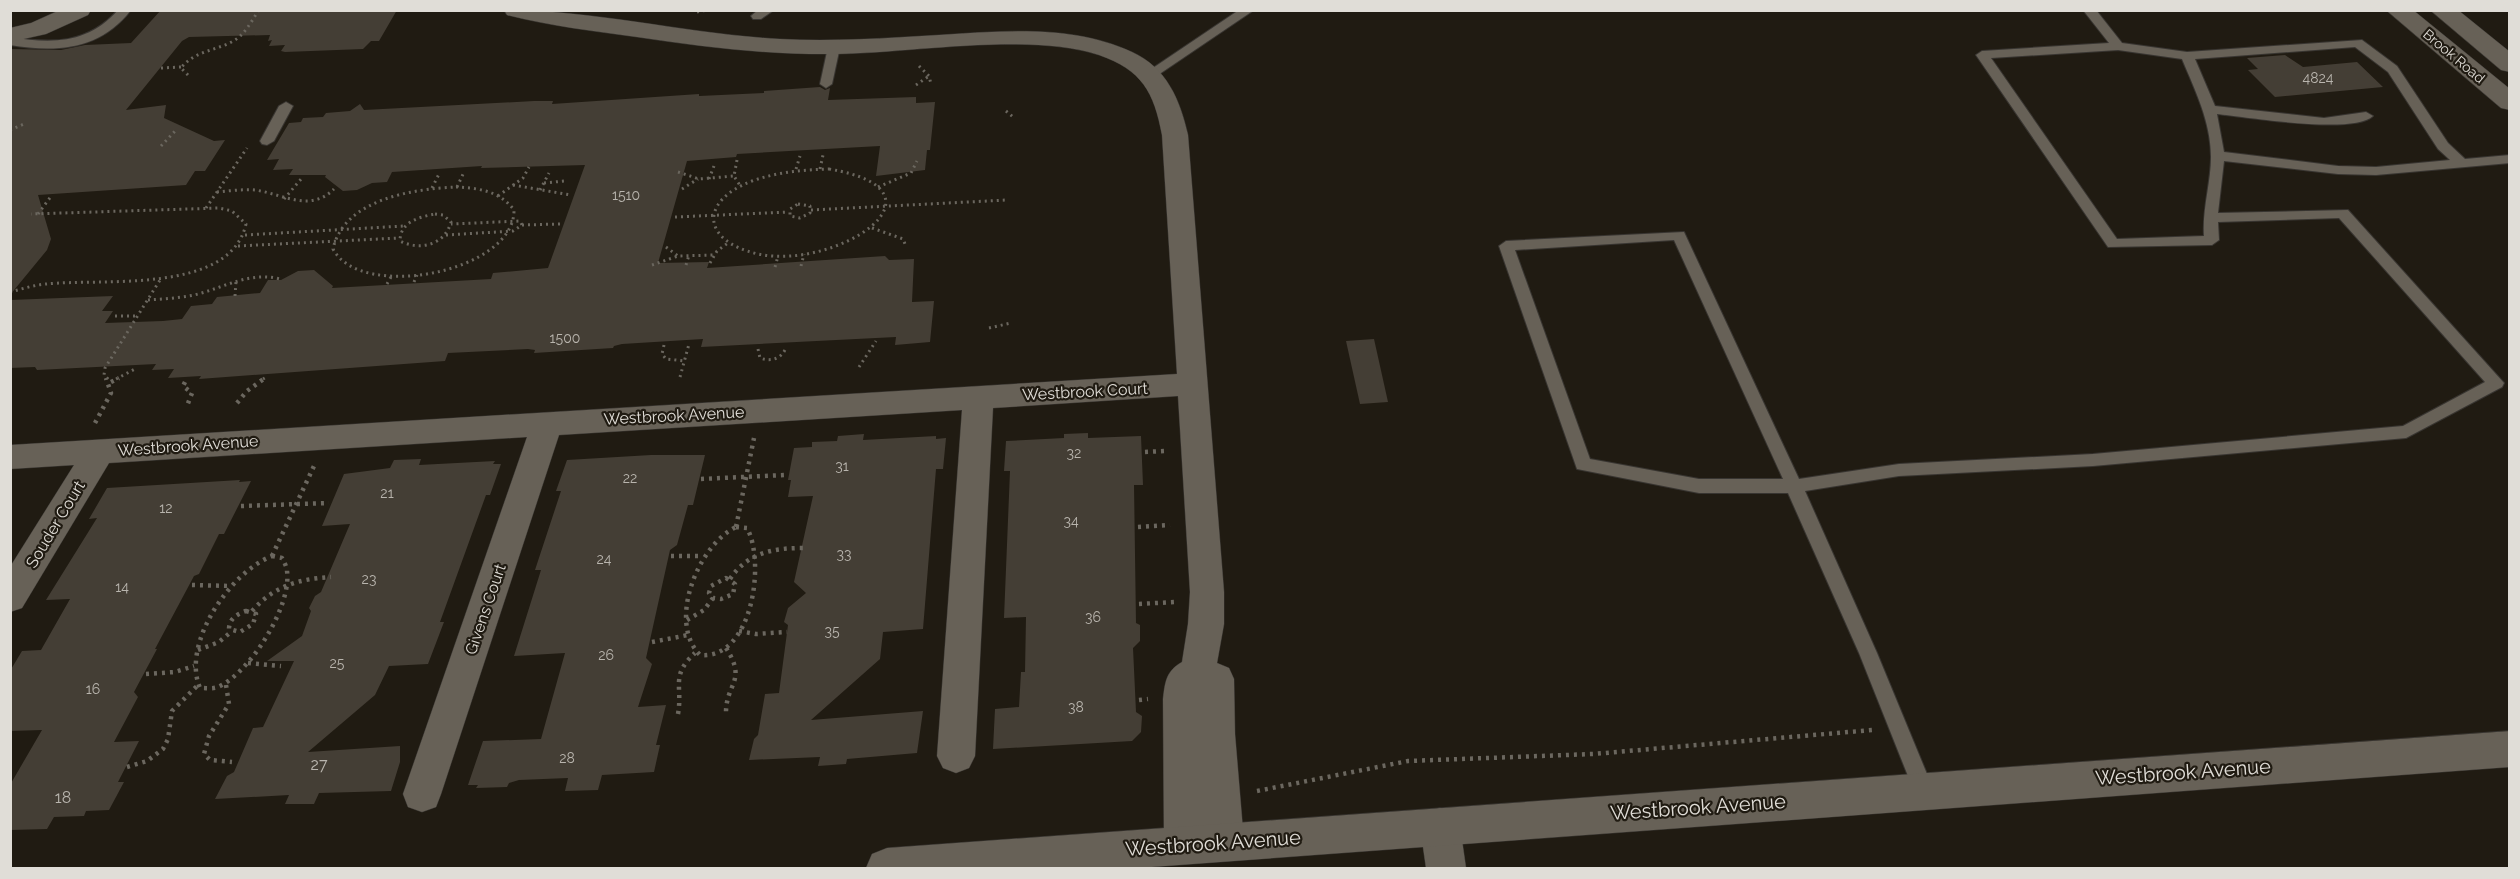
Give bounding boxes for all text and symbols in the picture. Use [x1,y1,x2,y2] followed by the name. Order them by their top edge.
[2420,26,2488,86] street label: Brook Road
[2303,70,2334,86] house number: 4824
[612,187,640,203] house number: 1510
[550,330,580,346] house number: 1500
[1022,379,1149,404] street label: Westbrook Court
[603,402,745,429] street label: Westbrook Avenue
[117,431,259,460] street label: Westbrook Avenue
[1067,445,1081,461] house number: 32
[835,458,849,474] house number: 31
[623,470,637,486] house number: 22
[22,477,89,571] street label: Souder Court
[380,485,394,501] house number: 21
[159,500,173,516] house number: 12
[1063,513,1079,529] house number: 34
[837,546,851,562] house number: 33
[597,551,612,567] house number: 24
[461,561,510,657] street label: Givens Court
[362,571,376,587] house number: 23
[115,579,129,595] house number: 14
[1085,609,1101,625] house number: 36
[824,623,840,639] house number: 35
[598,647,614,663] house number: 26
[330,655,345,671] house number: 25
[86,681,100,697] house number: 16
[1068,699,1084,715] house number: 38
[559,750,575,766] house number: 28
[2094,754,2272,790] street label: Westbrook Avenue
[311,755,328,774] house number: 27
[55,788,71,807] house number: 18
[1609,789,1787,825] street label: Westbrook Avenue
[1124,825,1302,861] street label: Westbrook Avenue

